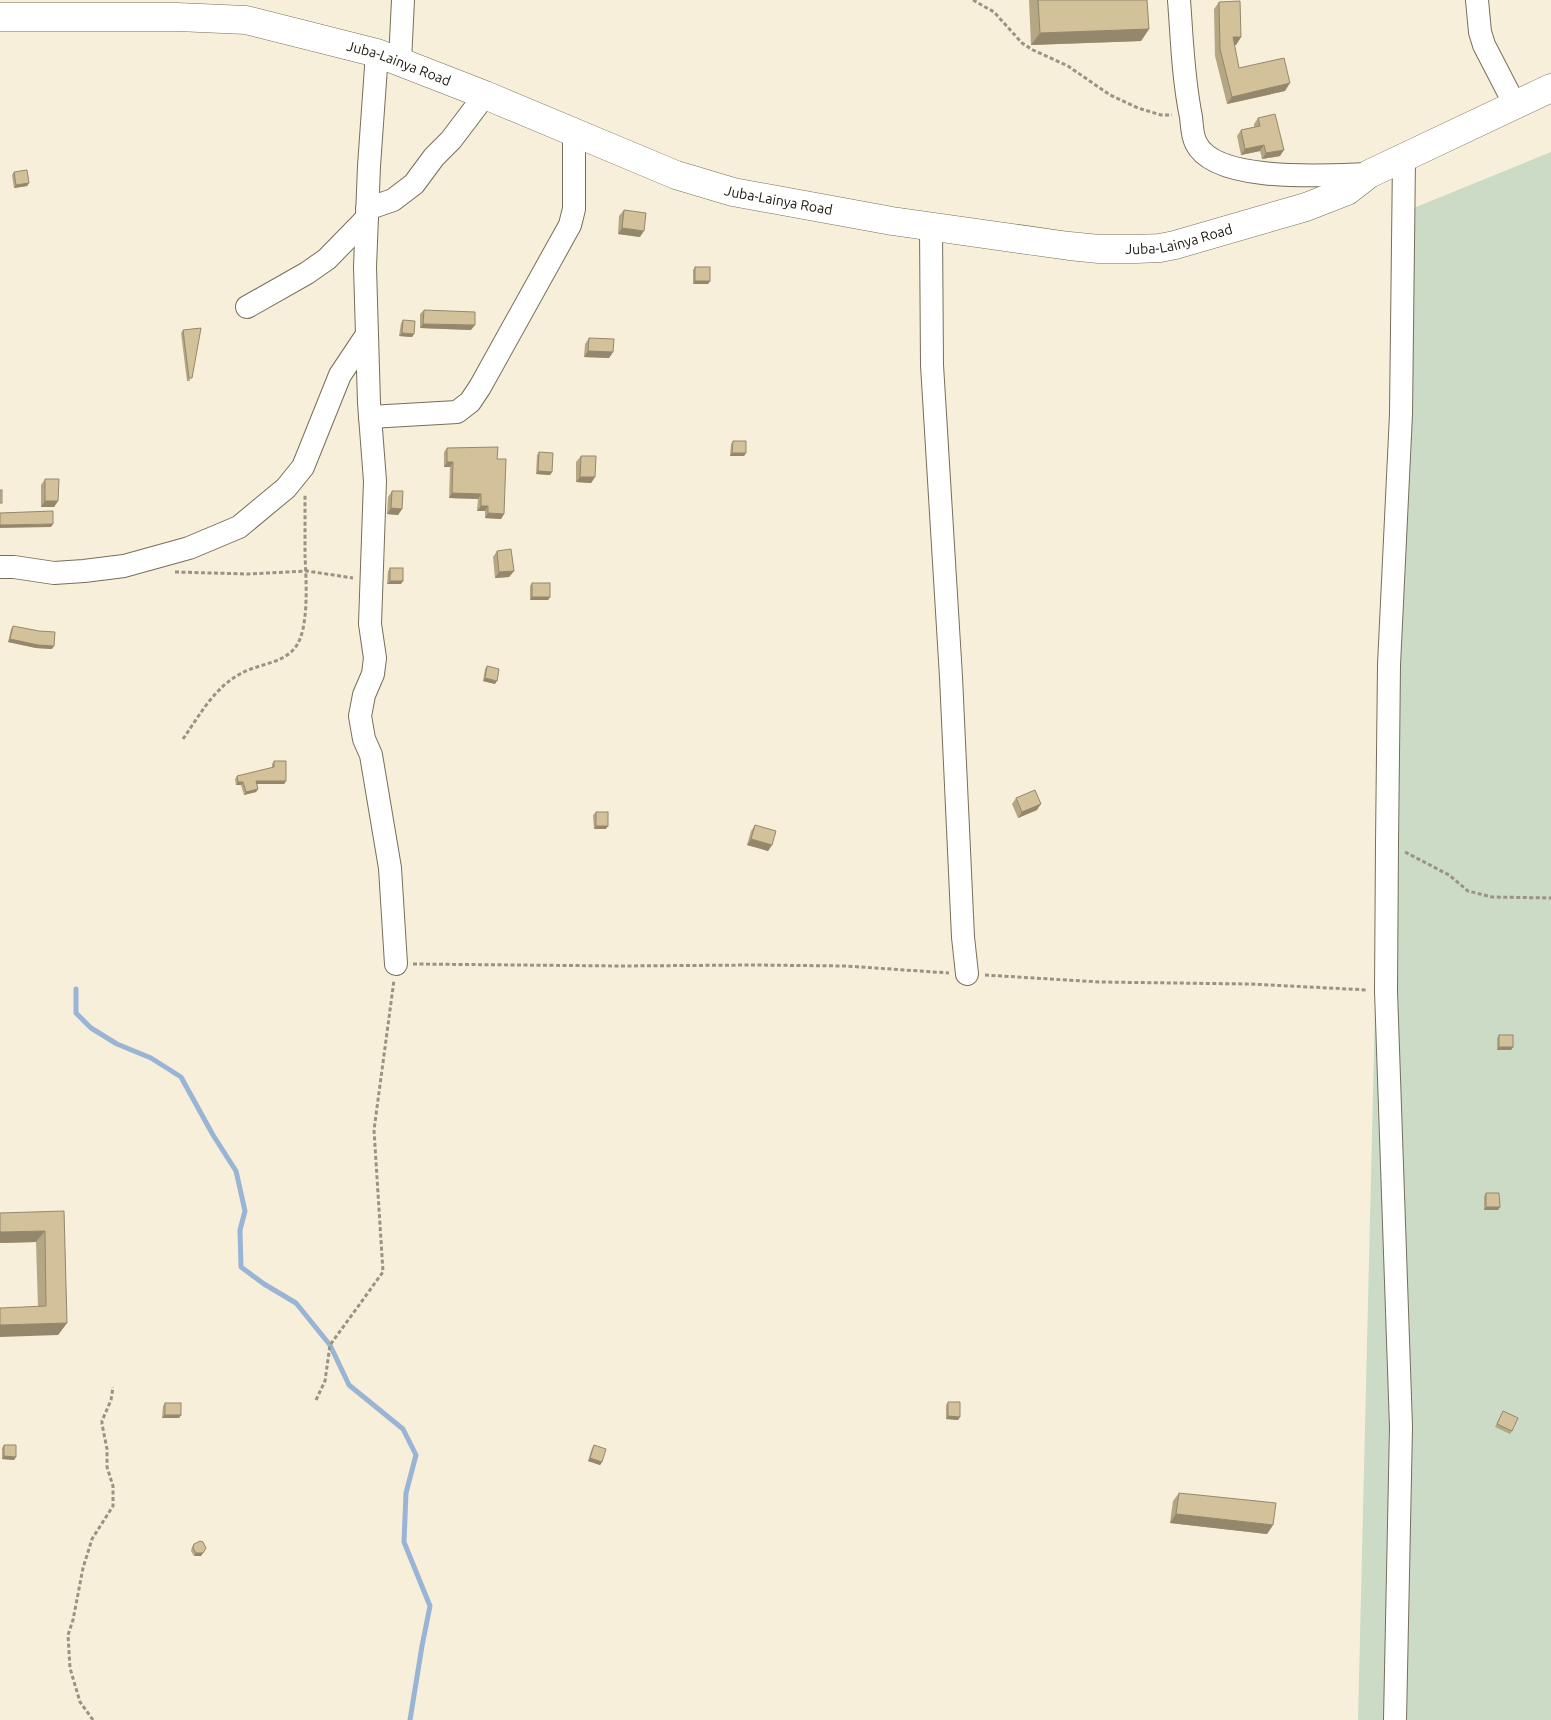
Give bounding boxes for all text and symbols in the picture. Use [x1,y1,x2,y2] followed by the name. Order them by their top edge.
[345,38,453,89] street label: Juba-Lainya Road
[723,182,834,218] street label: Juba-Lainya Road
[1125,221,1234,257] street label: Juba-Lainya Road

